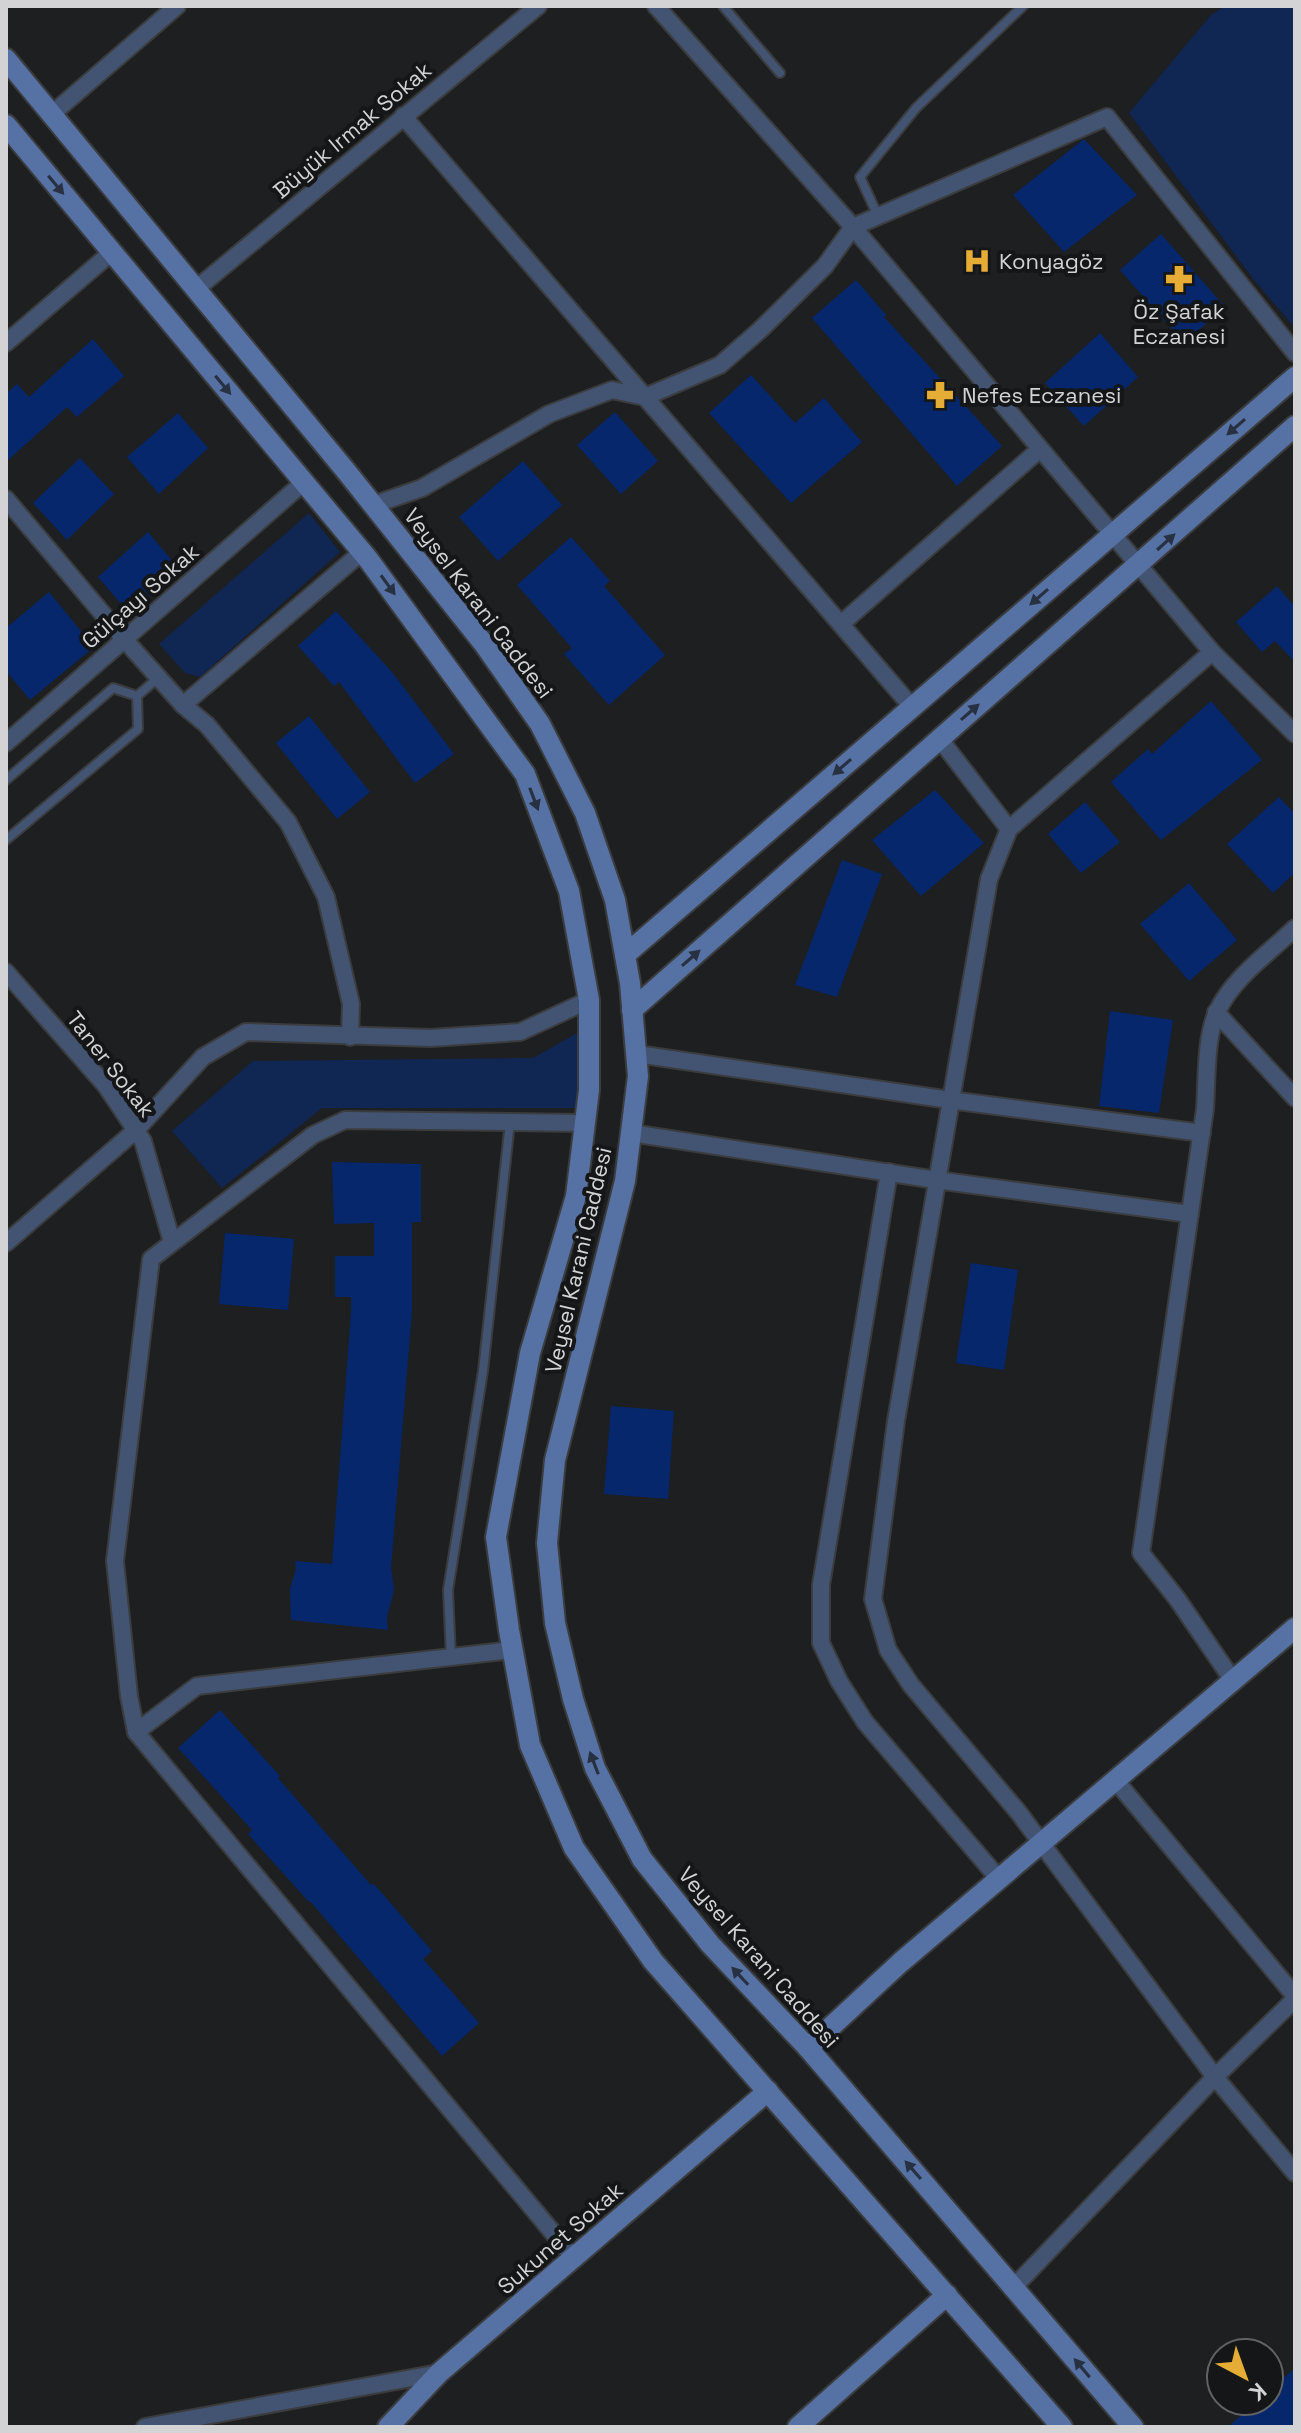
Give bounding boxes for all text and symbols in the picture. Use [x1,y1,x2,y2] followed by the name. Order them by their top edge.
[267,55,437,204] street label: Büyük Irmak Sokak
[47,175,64,195] one-way arrow
[962,246,992,276] hospital icon: Konyagöz
[999,247,1103,275] place label: Konyagöz
[1164,264,1194,294] pharmacy icon: Öz Şafak Eczanesi
[1133,297,1225,350] place label: Öz Şafak Eczanesi
[214,374,231,394] one-way arrow
[925,380,955,410] pharmacy icon: Nefes Eczanesi
[962,381,1121,409] place label: Nefes Eczanesi
[1226,418,1246,436] one-way arrow
[398,502,560,704] street label: Veysel Karani Caddesi
[1157,533,1176,551] one-way arrow
[76,537,205,655] street label: Gülçayı Sokak
[379,575,395,596] one-way arrow
[1029,588,1049,605] one-way arrow
[959,704,979,721] one-way arrow
[833,758,853,775] one-way arrow
[528,787,541,811] one-way arrow
[680,950,700,967] one-way arrow
[61,1005,161,1123] street label: Taner Sokak
[538,1144,618,1376] street label: Veysel Karani Caddesi
[587,1751,600,1775] one-way arrow
[673,1861,845,2053] street label: Veysel Karani Caddesi
[732,1967,750,1986] one-way arrow
[905,2161,922,2181] one-way arrow
[491,2176,629,2300] street label: Sukunet Sokak
[1205,2337,1285,2417] north arrow
[1074,2358,1091,2378] one-way arrow
[1244,2377,1273,2407] text: K

